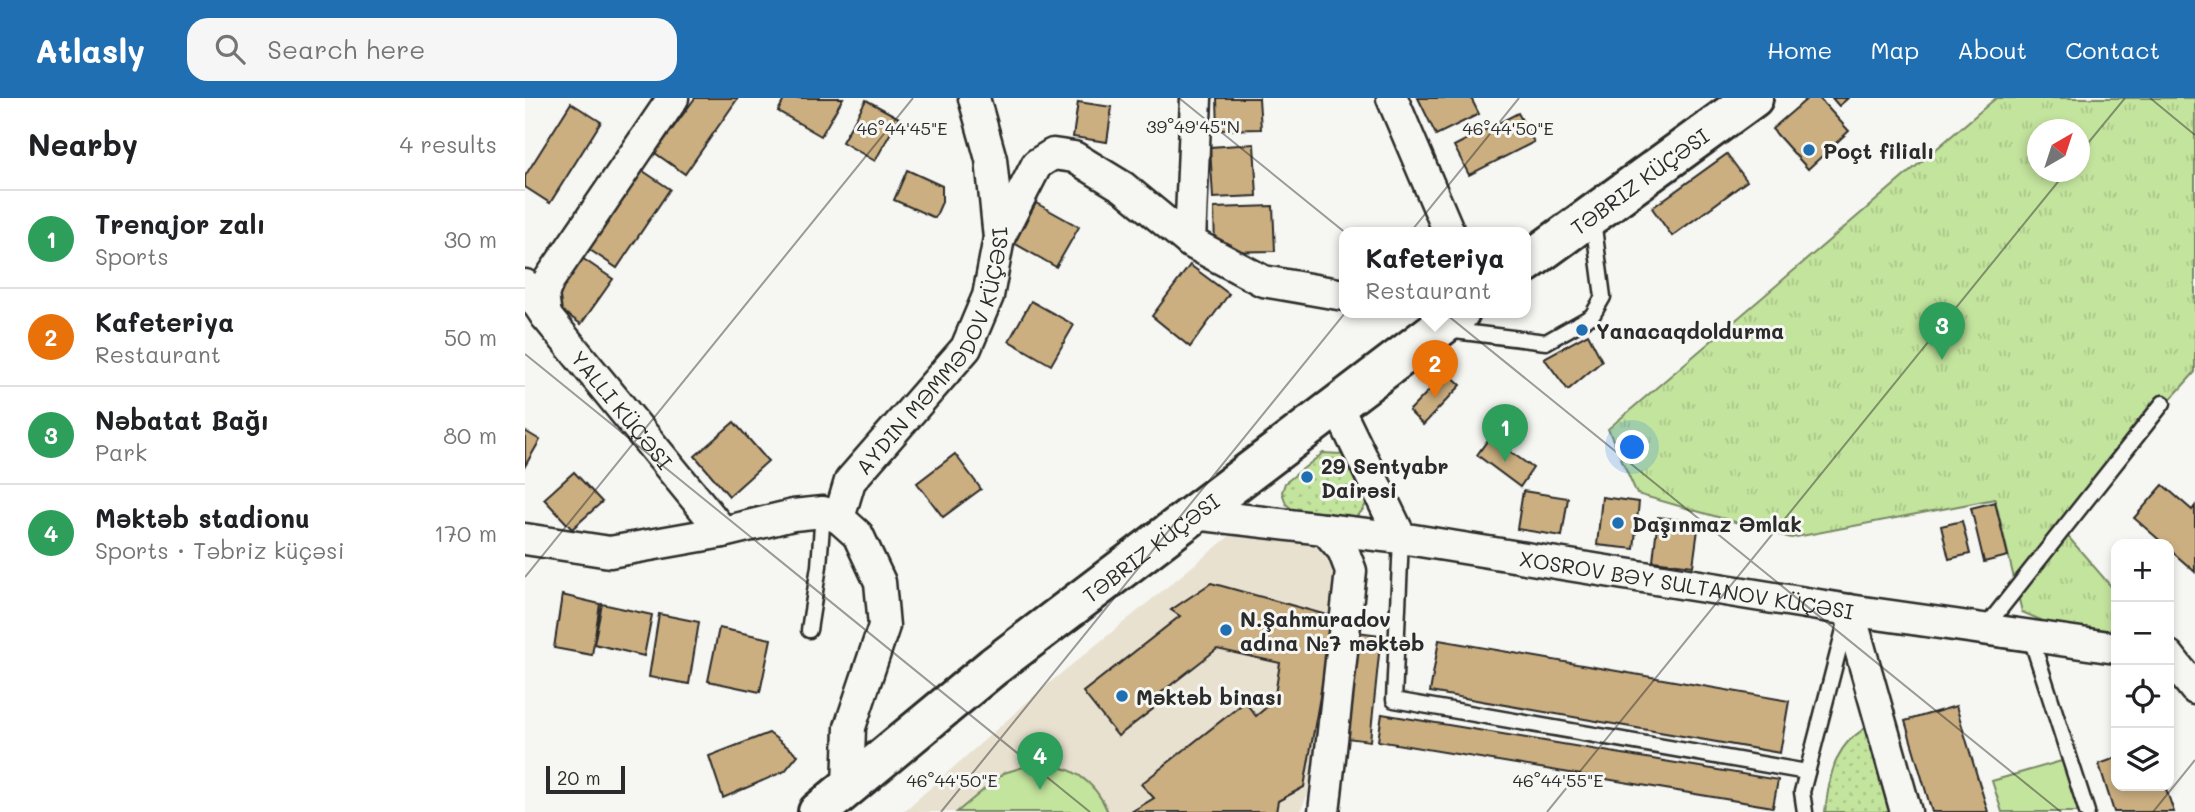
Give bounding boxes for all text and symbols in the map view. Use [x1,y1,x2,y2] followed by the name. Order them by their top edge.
[187,18,677,81] search box
[35,28,145,71] text: Atlasly
[211,30,249,68] icon: search
[267,32,425,66] text: Search here
[1767,34,1832,65] text: Home
[1870,34,1919,65] text: Map
[1957,34,2027,65] text: About
[2065,34,2160,65] text: Contact
[1146,114,1240,138] text: 39°49'45"N
[856,116,948,140] text: 46°44'45"E
[1462,116,1554,140] text: 46°44'50"E
[2027,119,2090,182] north arrow
[1565,121,1714,240] street label: TƏBRIZ KÜÇƏSI
[28,124,138,164] text: Nearby
[400,129,497,159] text: 4 results
[1823,137,1934,164] place label: Poçt filialı
[1801,142,1817,158] marker: Poçt filialı
[95,207,266,241] text: Trenajor zalı
[46,224,56,254] text: 1
[444,224,497,254] text: 30 m
[849,226,1013,479] street label: AYDIN MƏMMƏDOV KÜÇƏSI
[1339,227,1531,318] popup
[95,241,169,271] text: Sports
[1365,241,1505,275] text: Kafeteriya
[1365,275,1491,305] text: Restaurant
[1919,302,1965,360] pin: 3
[95,305,234,339] text: Kafeteriya
[1596,317,1784,344] place label: Yanacaqdoldurma
[45,322,57,352] text: 2
[444,322,497,352] text: 50 m
[1574,322,1590,338] marker: Yanacaqdoldurma
[95,339,221,369] text: Restaurant
[1412,340,1458,398] pin: 2
[566,344,679,474] street label: YALLI KÜÇƏSI
[95,403,269,437] text: Nəbatat Bağı
[1482,404,1528,462] pin: 1
[44,420,58,450] text: 3
[443,420,497,450] text: 80 m
[1615,430,1649,464] your location
[95,437,147,467] text: Park
[1321,452,1449,503] place label: 29 Sentyabr Dairəsi
[1299,469,1315,485] marker: 29 Sentyabr Dairəsi
[1077,487,1224,608] street label: TƏBRIZ KÜÇƏSI
[95,501,310,535] text: Məktəb stadionu
[1632,510,1802,538] place label: Daşınmaz Əmlak
[1610,515,1626,531] marker: Daşınmaz Əmlak
[44,518,58,548] text: 4
[434,518,497,548] text: 170 m
[95,535,345,565] text: Sports · Təbriz küçəsi
[2111,539,2174,791] map controls
[2111,539,2174,602] button: +
[1518,544,1856,624] street label: XOSROV BƏY SULTANOV KÜÇƏSI
[2111,602,2174,665] button: −
[1240,605,1424,656] place label: N.Şahmuradov adına №7 məktəb
[1218,622,1234,638] marker: N.Şahmuradov adına №7 məktəb
[2111,665,2174,728] button: locate
[1136,683,1283,710] place label: Məktəb binası
[1114,688,1130,704] marker: Məktəb binası
[2111,728,2174,791] button: layers
[1017,732,1063,790] pin: 4
[546,763,625,795] scale bar
[557,765,601,790] text: 20 m
[906,768,998,792] text: 46°44'50"E
[1512,768,1604,792] text: 46°44'55"E

